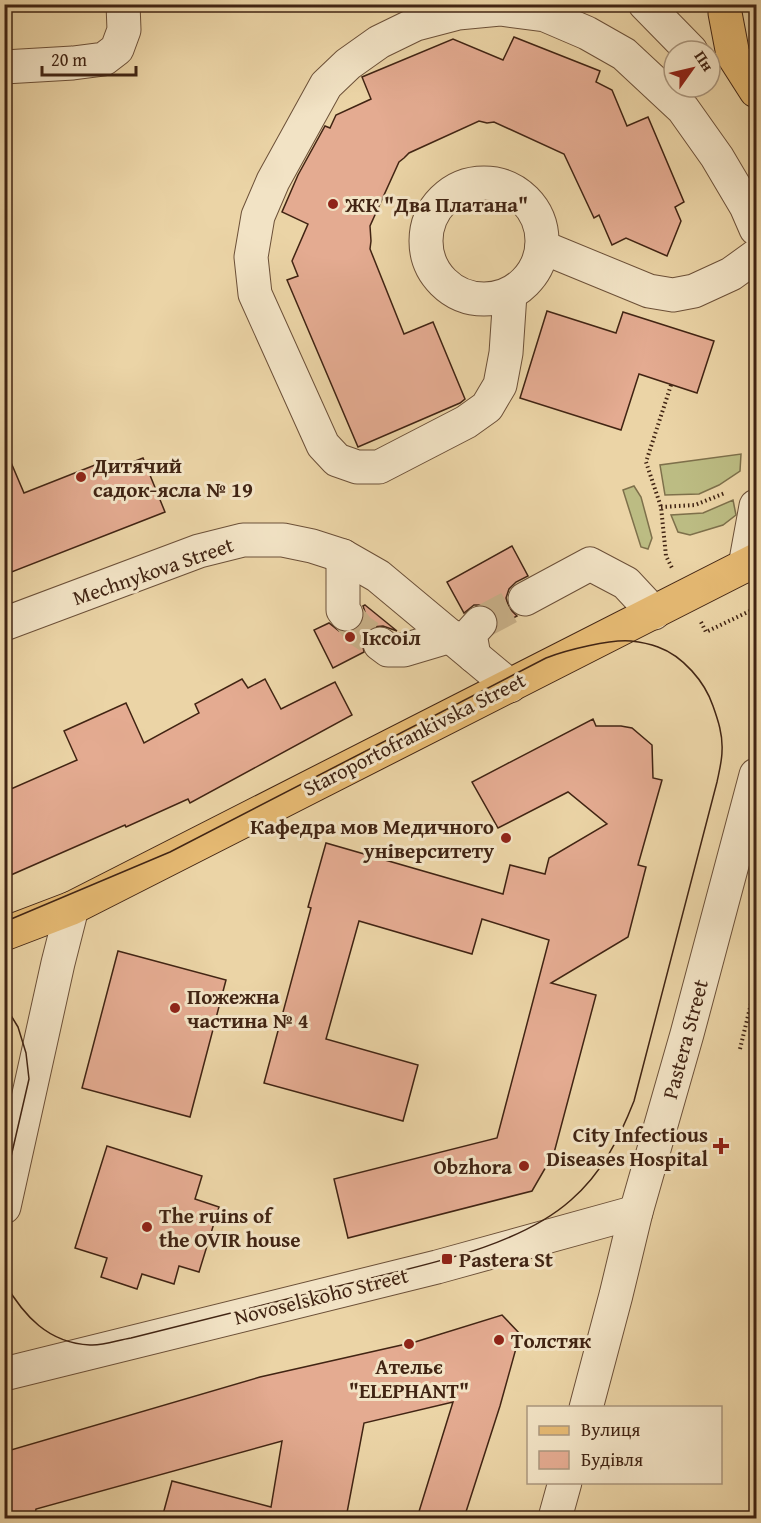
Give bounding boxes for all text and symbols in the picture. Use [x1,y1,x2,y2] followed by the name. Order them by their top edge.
[42,39,136,77] scale bar
[662,39,722,99] north arrow
[689,45,720,76] text: Пн
[51,46,87,73] text: 20 m
[344,189,528,220] place label: ЖК "Два Платана"
[326,197,340,211] marker: ЖК "Два Платана"
[92,450,253,505] place label: Дитячий садок-ясла № 19
[74,470,88,484] marker: Дитячий садок-ясла № 19
[68,529,238,613] street label: Mechnykova Street
[362,622,421,653] place label: Iксоiл
[343,630,357,644] marker: Iксоiл
[297,664,531,804] street label: Staroportofrankivska Street
[250,811,494,866] place label: Кафедра мов Медичного університету
[499,831,513,845] marker: Кафедра мов Медичного університету
[654,975,716,1102] street label: Pastera Street
[187,981,309,1036] place label: Пожежна частина № 4
[168,1001,182,1015] marker: Пожежна частина № 4
[546,1119,708,1174] place label: City Infectious Diseases Hospital
[712,1137,730,1155] marker: City Infectious Diseases Hospital
[433,1151,512,1182] place label: Obzhora
[517,1159,531,1173] marker: Obzhora
[159,1200,301,1255] place label: The ruins of the OVIR house
[140,1220,154,1234] marker: The ruins of the OVIR house
[459,1244,553,1275] place label: Pastera St
[440,1252,454,1266] marker: Pastera St
[231,1259,412,1333] street label: Novoselskoho Street
[511,1325,592,1356] place label: Толстяк
[492,1333,506,1347] marker: Толстяк
[402,1337,416,1351] marker: Ательє "ELEPHANT"
[349,1351,469,1406] place label: Ательє "ELEPHANT"
[527,1406,722,1484] legend
[581,1416,640,1443] text: Вулиця
[581,1446,643,1473] text: Будівля

